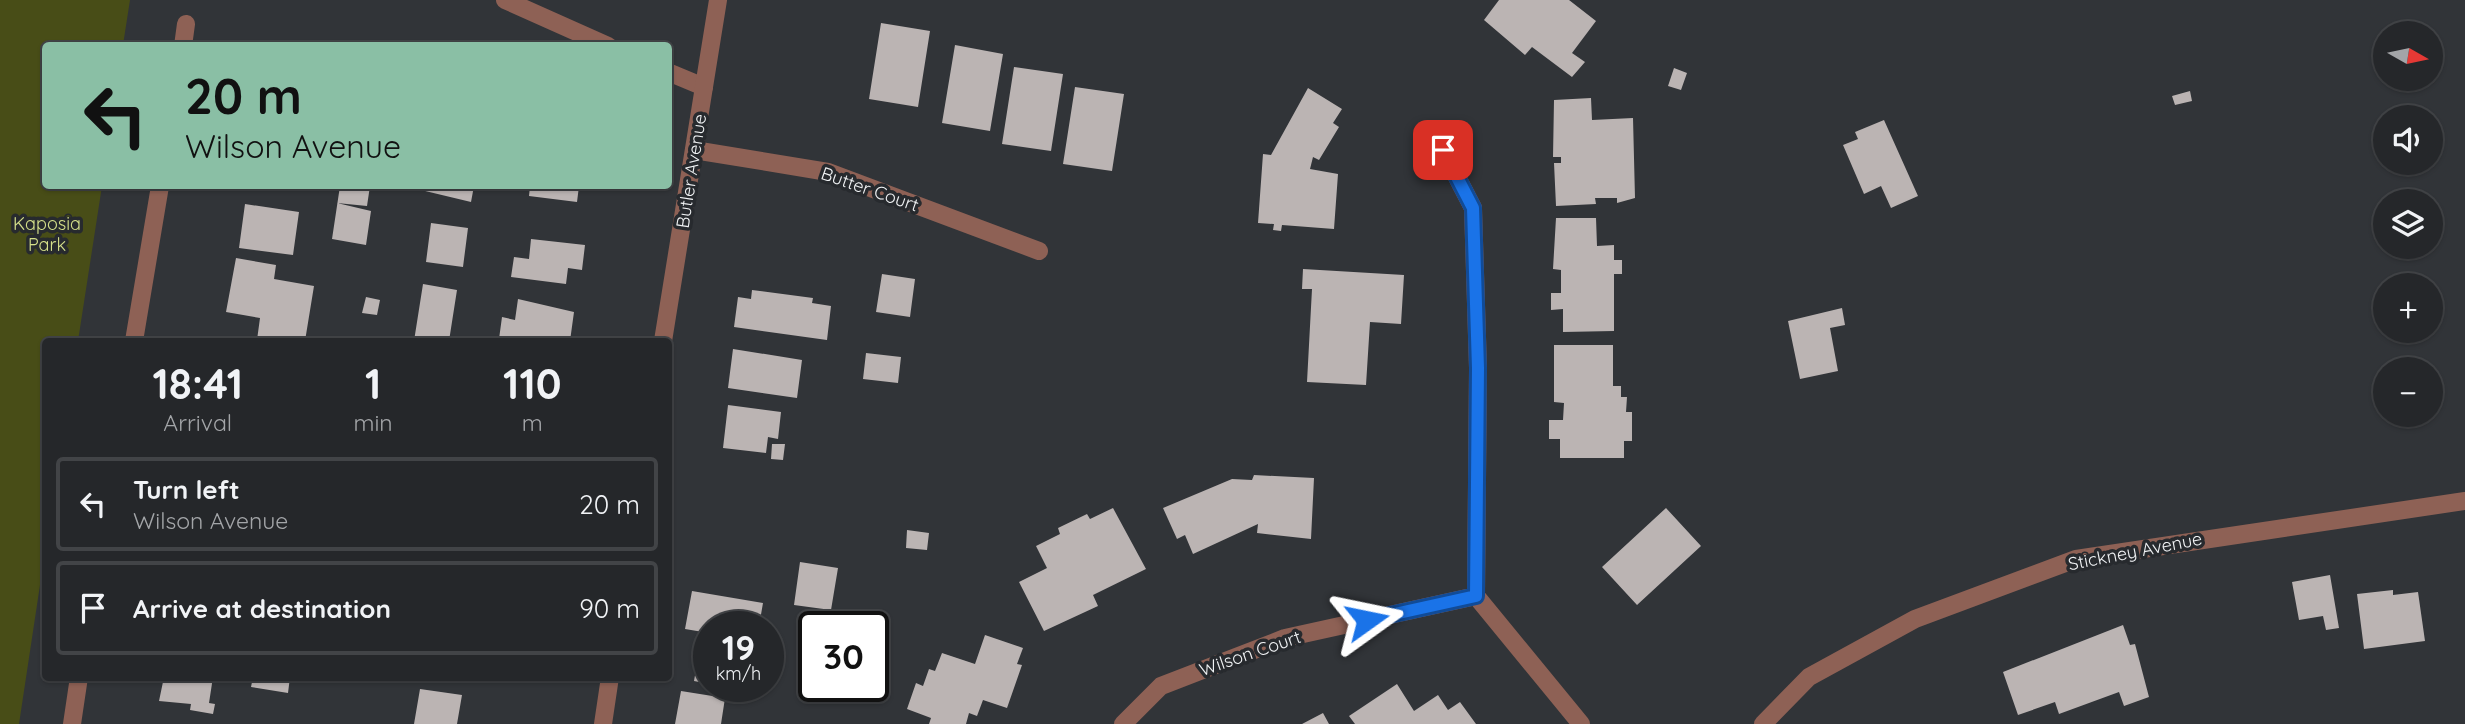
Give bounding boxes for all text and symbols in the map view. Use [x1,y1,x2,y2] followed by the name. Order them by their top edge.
[2373,21,2443,91] north arrow
[2373,21,2443,427] map controls
[185,65,302,126] text: 20 m
[70,70,161,161] icon: left
[2373,105,2443,175] button: sound
[671,112,711,230] street label: Butler Avenue
[1413,120,1473,180] pin
[185,126,401,166] text: Wilson Avenue
[1424,131,1462,169] icon: arrive
[818,162,922,216] street label: Butter Court
[2373,189,2443,259] button: layers
[13,212,81,256] park label: Kaposia Park
[2373,273,2443,343] button: +
[152,357,243,410] text: 18:41
[365,357,381,410] text: 1
[503,357,562,410] text: 110
[2373,357,2443,427] button: −
[163,408,232,437] text: Arrival
[353,408,393,437] text: min
[522,408,543,437] text: m
[133,473,240,506] text: Turn left
[74,485,112,523] icon: left
[579,488,640,521] text: 20 m
[133,506,288,535] text: Wilson Avenue
[2066,527,2204,575] street label: Stickney Avenue
[1330,583,1404,657] position arrow
[74,589,112,627] icon: arrive
[133,592,391,625] text: Arrive at destination
[579,592,640,625] text: 90 m
[798,611,889,702] speed limit sign: 30
[722,625,755,669] text: 19
[1196,625,1304,681] street label: Wilson Court
[716,662,761,685] text: km/h

